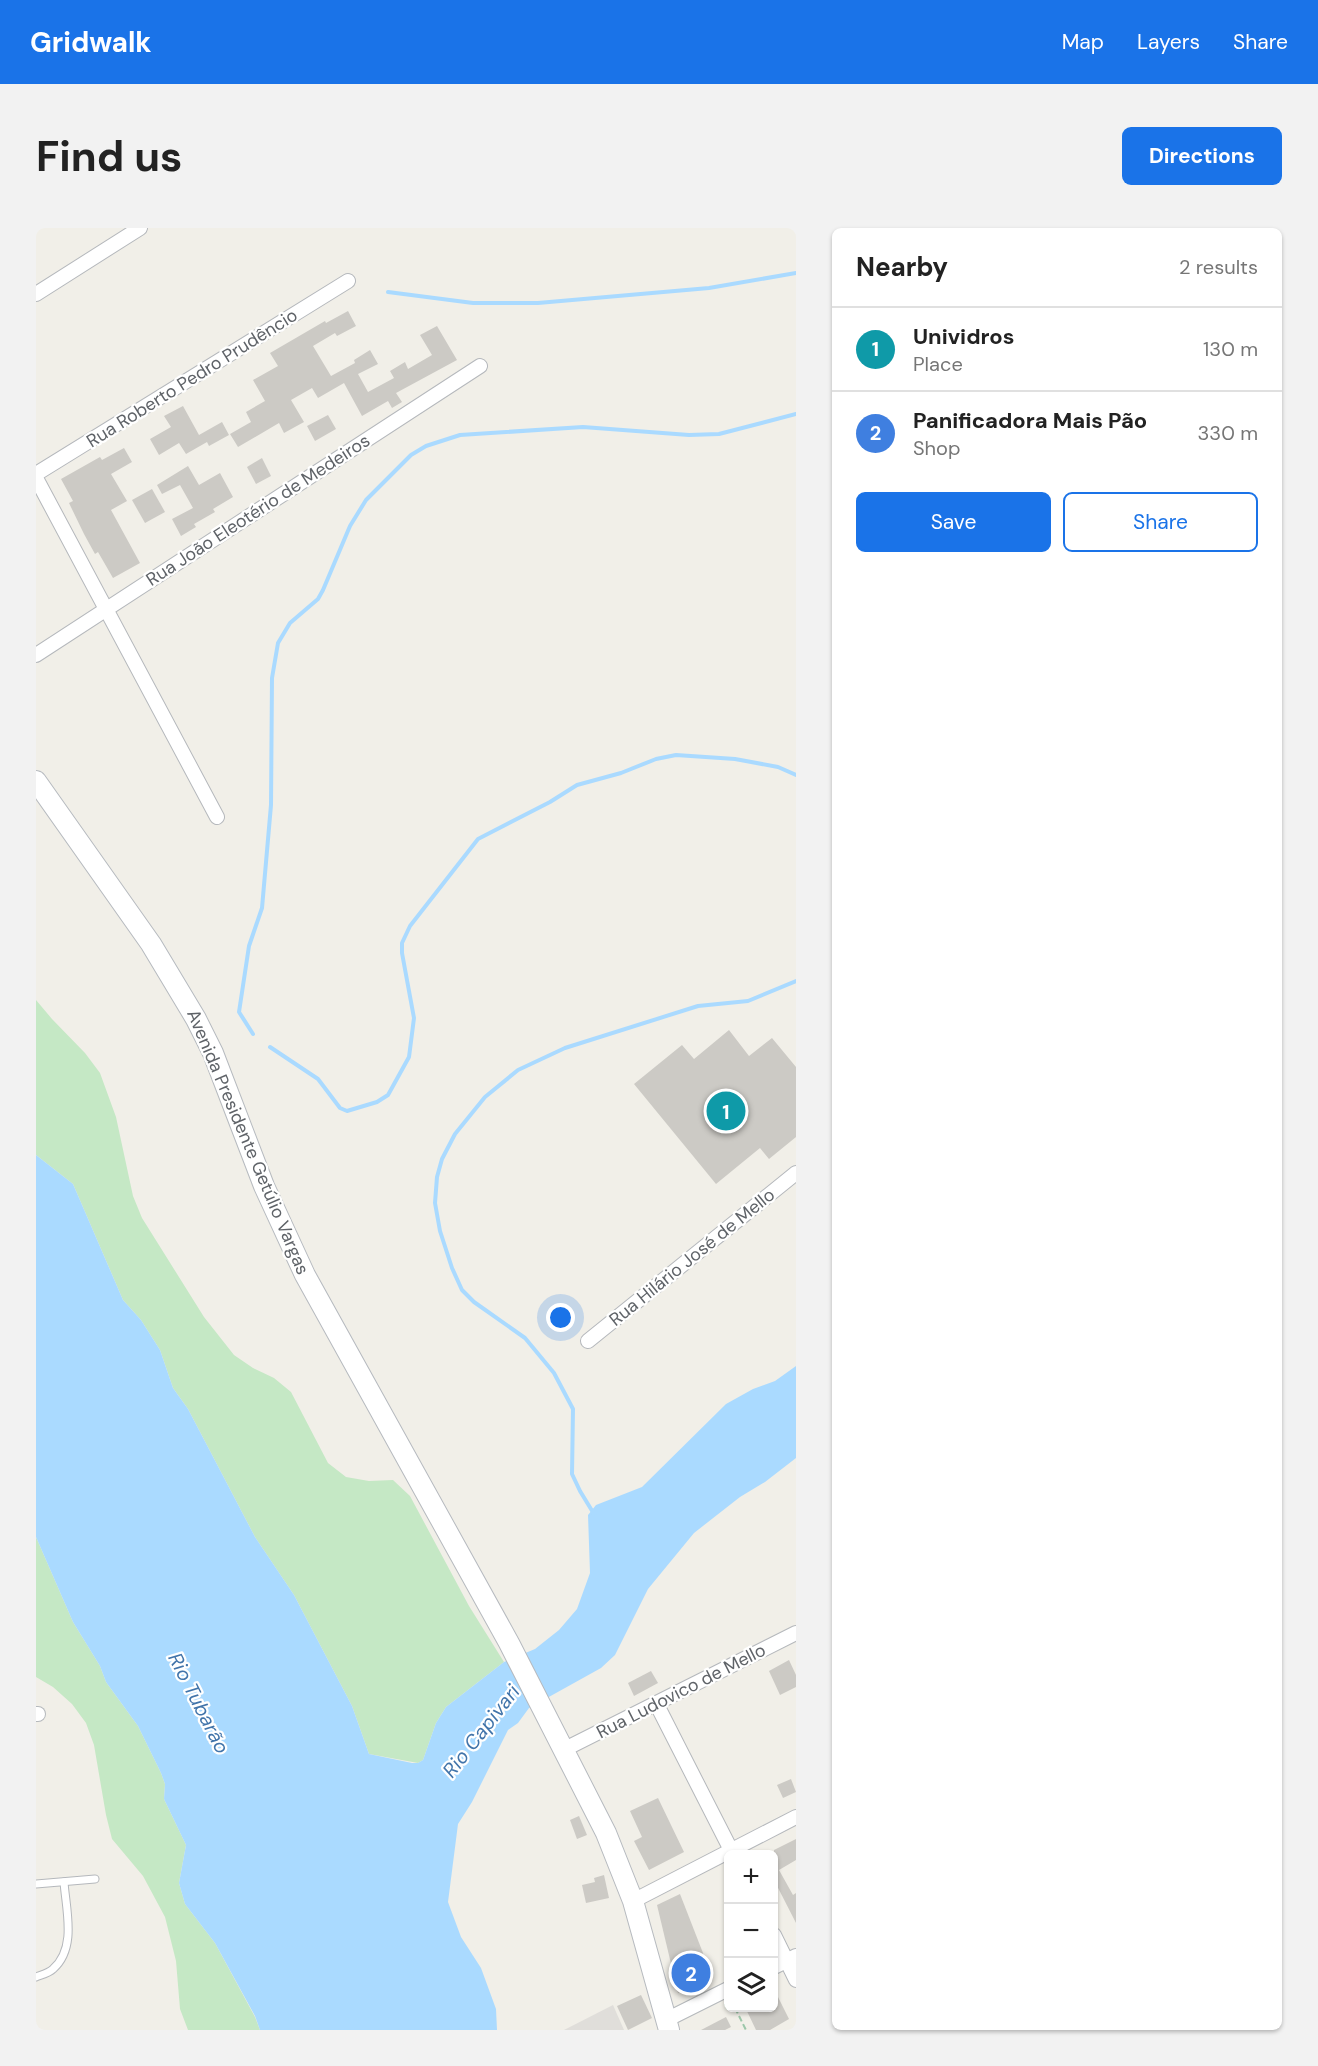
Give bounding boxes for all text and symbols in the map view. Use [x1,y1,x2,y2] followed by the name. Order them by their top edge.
[30,24,152,61] text: Gridwalk
[1062,28,1104,56] text: Map
[1137,28,1200,56] text: Layers
[1233,28,1288,56] text: Share
[1122,127,1282,185] button: Directions
[36,129,182,184] text: Find us
[856,250,948,284] text: Nearby
[1179,254,1258,280] text: 2 results
[82,303,302,453] street label: Rua Roberto Pedro Prudêncio
[913,322,1015,351] text: Unividros
[872,336,879,362] text: 1
[1203,336,1258,362] text: 130 m
[913,351,963,377] text: Place
[913,406,1147,435] text: Panificadora Mais Pão
[870,420,881,446] text: 2
[1198,420,1258,446] text: 330 m
[141,429,375,591] street label: Rua João Eleotério de Medeiros
[913,435,960,461] text: Shop
[856,492,1051,552] button: Save
[1063,492,1258,552] button: Share
[181,1006,315,1278] street label: Avenida Presidente Getúlio Vargas
[706,1088,746,1134] pin: 1
[604,1183,780,1331] street label: Rua Hilário José de Mello
[546,1303,575,1332] your location
[592,1638,770,1744] street label: Rua Ludovico de Mello
[162,1648,236,1758] water label: Rio Tubarão
[437,1678,526,1783] water label: Rio Capivari
[724,1850,778,2012] map controls
[724,1850,778,1904] button: +
[724,1904,778,1958] button: −
[672,1950,710,1996] pin: 2
[724,1958,778,2012] button: layers

